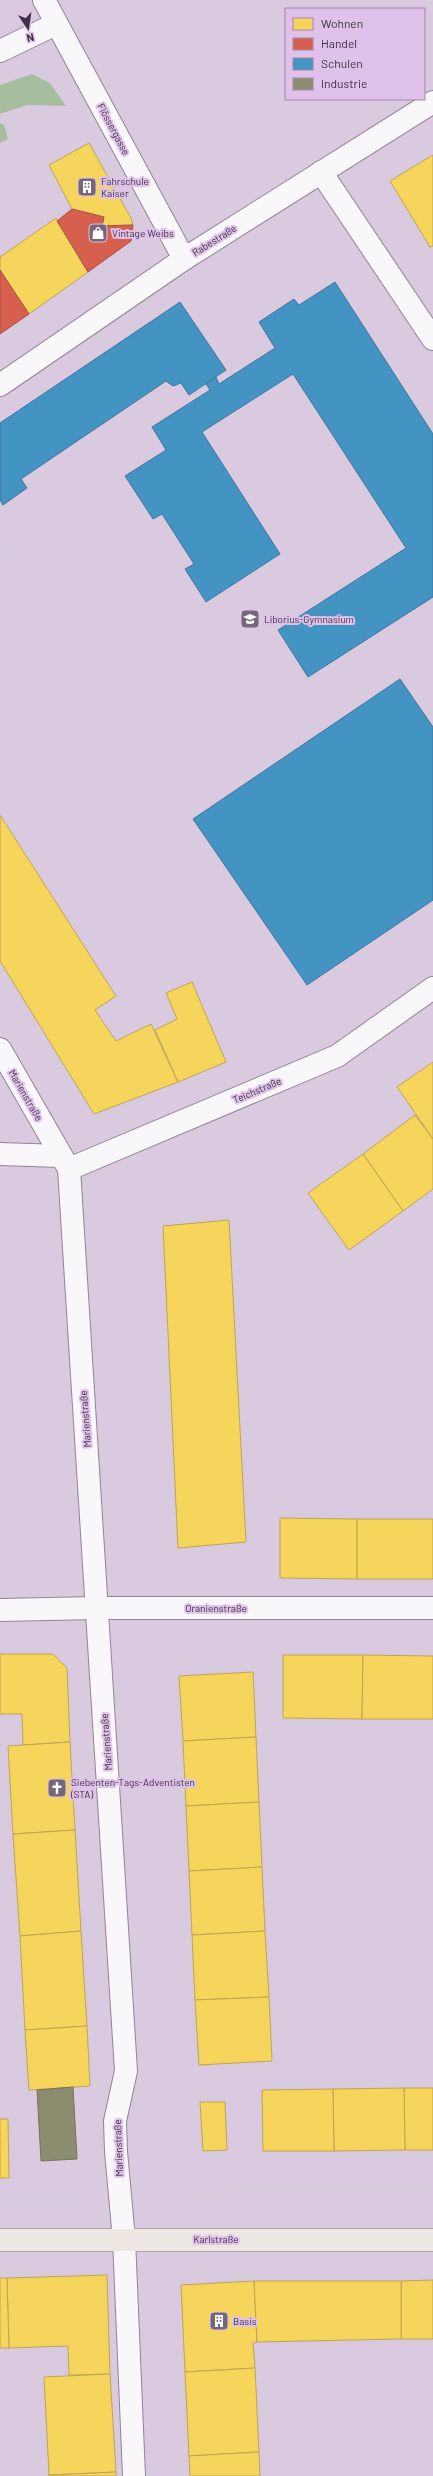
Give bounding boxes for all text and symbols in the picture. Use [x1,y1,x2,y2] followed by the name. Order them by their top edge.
[8,8,48,48] north arrow
[285,8,425,100] legend
[321,16,363,30] text: Wohnen
[25,31,35,45] text: N
[321,36,357,50] text: Handel
[321,56,363,70] text: Schulen
[321,76,367,90] text: Industrie
[95,101,133,157] street label: Flössergasse
[101,175,149,199] place label: Fahrschule Kaiser
[76,176,98,198] building icon: Fahrschule Kaiser
[87,222,109,244] shop icon: Vintage Weibs
[190,222,238,258] street label: Rabestraße
[112,227,174,239] place label: Vintage Weibs
[239,608,261,630] school or university icon: Liborius-Gymnasium
[264,613,354,625] place label: Liborius-Gymnasium
[6,1067,46,1123] street label: Marienstraße
[231,1074,283,1106] street label: Teichstraße
[77,1390,93,1448] street label: Marienstraße
[185,1602,247,1614] street label: Oranienstraße
[98,1713,114,1771] street label: Marienstraße
[70,1776,195,1800] place label: Siebenten-Tags-Adventisten (STA)
[46,1777,68,1799] church icon: Siebenten-Tags-Adventisten (STA)
[111,2119,125,2177] street label: Marienstraße
[193,2233,239,2245] street label: Karlstraße
[208,2310,230,2332] building icon: Basis
[233,2315,257,2327] place label: Basis

